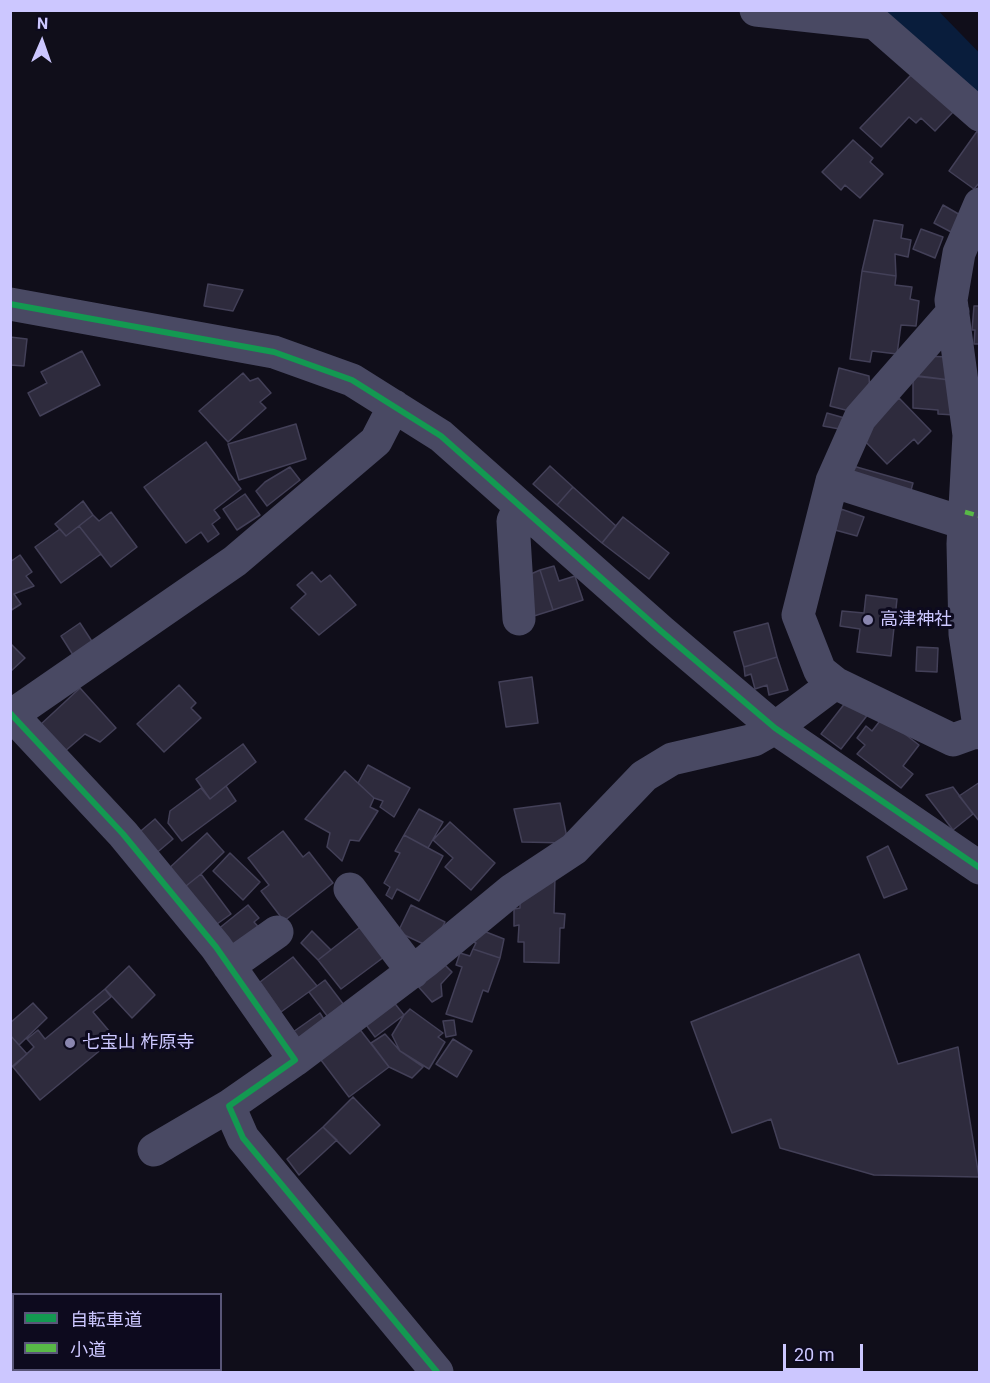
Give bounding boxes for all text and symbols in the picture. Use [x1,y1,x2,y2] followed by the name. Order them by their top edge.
[12,12,72,72] north arrow
[37,14,49,33] text: N
[880,609,952,631] place label: 高津神社
[861,613,875,627] marker: 高津神社
[82,1032,194,1054] place label: 七宝山 柞原寺
[63,1036,77,1050] marker: 七宝山 柞原寺
[12,1293,222,1371] legend
[70,1309,142,1330] text: 自転車道
[786,1332,866,1370] scale bar
[70,1339,106,1360] text: 小道
[794,1344,834,1365] text: 20 m

